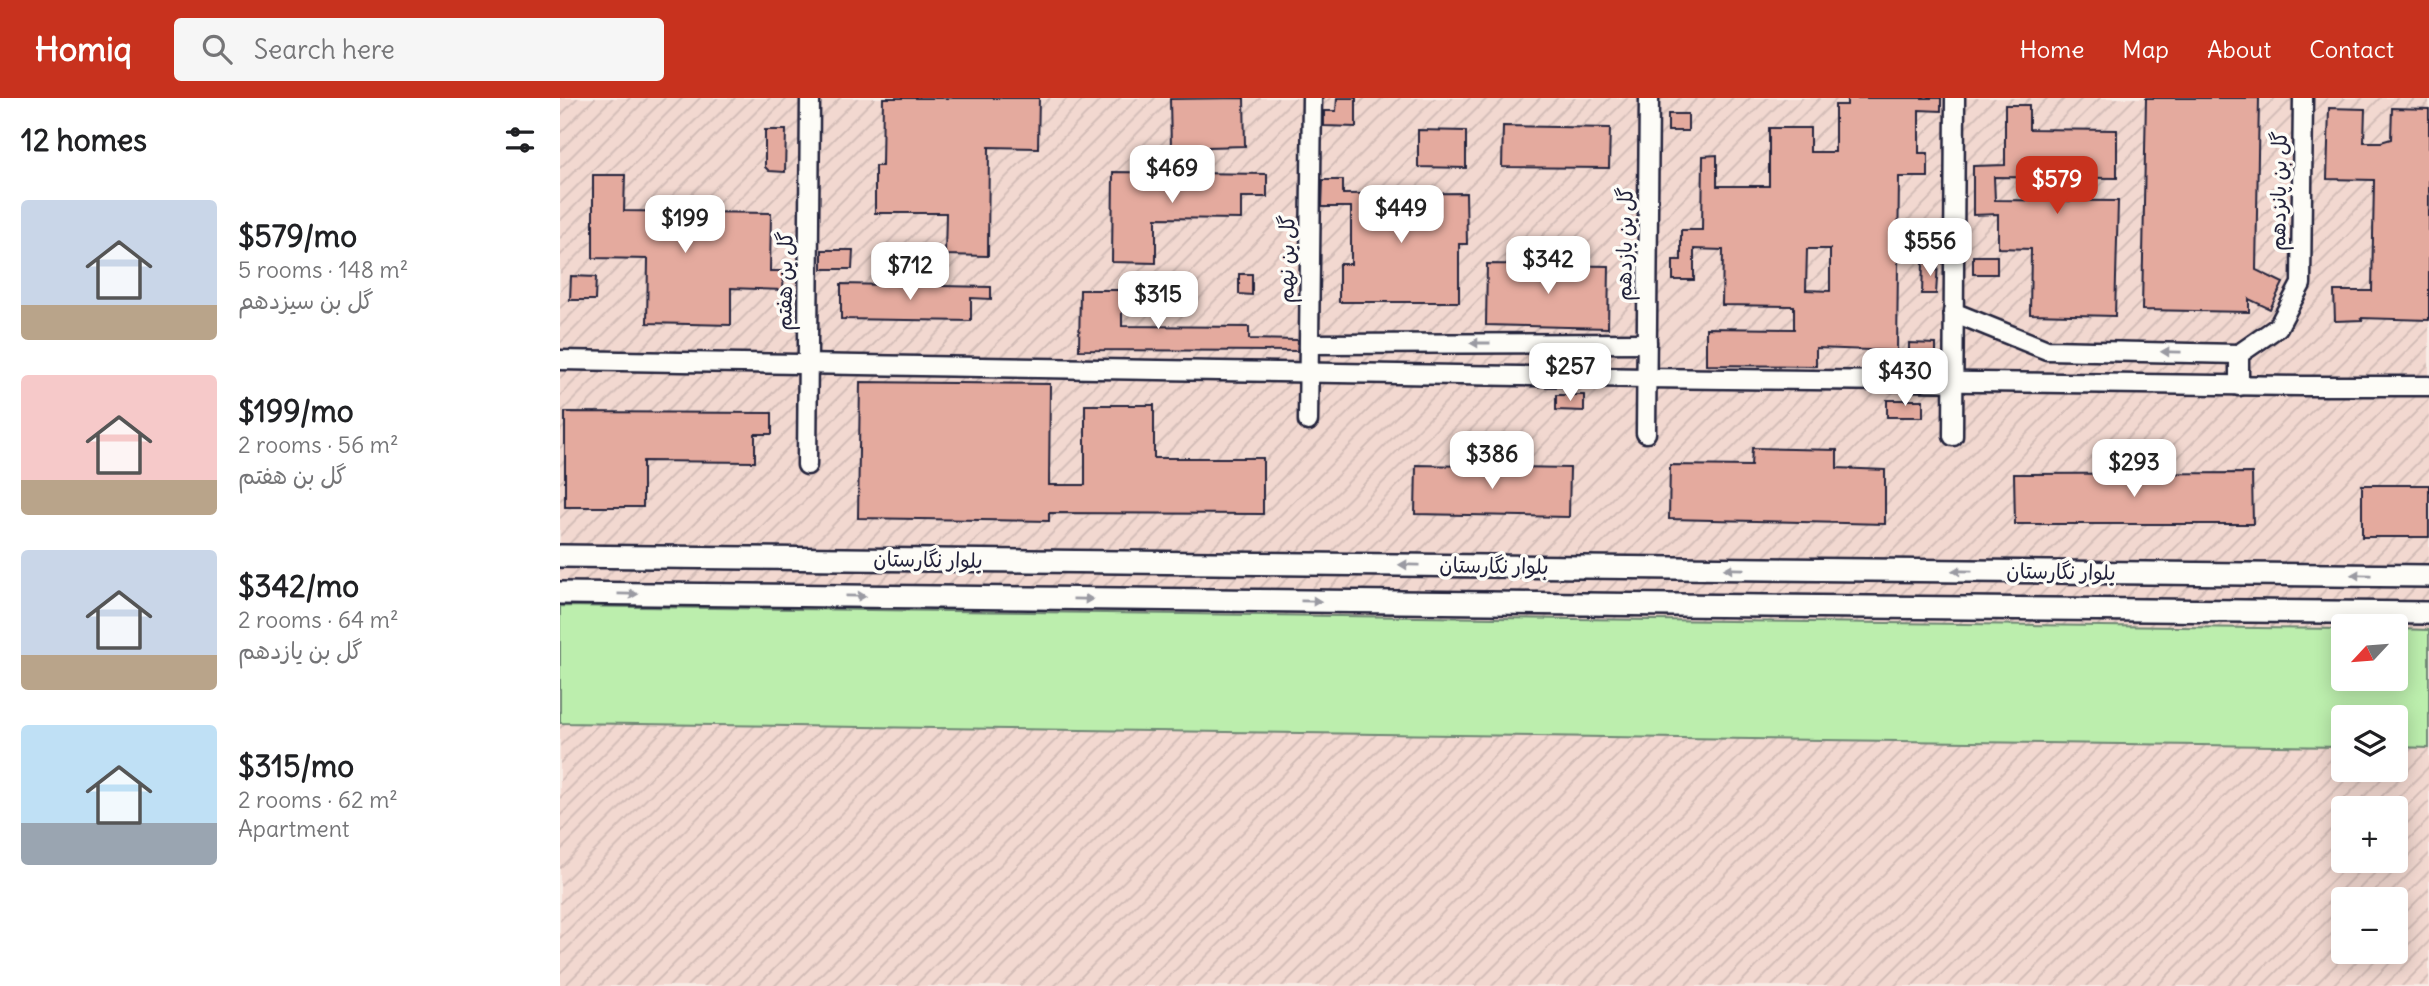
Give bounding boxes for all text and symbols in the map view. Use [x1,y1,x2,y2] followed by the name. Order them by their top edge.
[174,18,664,81] search box
[35,28,132,70] text: Homiq
[198,30,236,68] icon: search
[254,33,395,66] text: Search here
[2020,34,2084,64] text: Home
[2122,34,2169,64] text: Map
[2207,34,2271,64] text: About
[2309,34,2394,64] text: Contact
[21,121,147,159] text: 12 homes
[501,121,539,159] icon: filters
[2264,131,2296,251] street label: گل بن پانزدهم
[1131,146,1213,205] pin: $469
[1146,153,1198,182] text: $469
[2016,156,2098,216] pin: $579
[2032,164,2082,193] text: $579
[1360,186,1442,245] pin: $449
[1610,187,1642,301] street label: گل بن یازدهم
[1375,193,1427,222] text: $449
[644,195,726,255] pin: $199
[661,203,709,232] text: $199
[1272,215,1304,304] street label: گل بن نهم
[238,217,357,255] text: $579/mo
[1889,218,1971,278] pin: $556
[1904,226,1956,255] text: $556
[77,228,161,312] icon: home
[770,231,802,331] street label: گل بن هفتم
[1507,236,1589,296] pin: $342
[869,242,951,302] pin: $712
[1522,244,1574,273] text: $342
[887,250,933,279] text: $712
[238,255,408,284] text: 5 rooms · 148 m²
[1117,272,1199,331] pin: $315
[1134,279,1182,308] text: $315
[238,286,374,315] text: گل بن سیزدهم
[1469,338,1491,349] one-way arrow
[1529,344,1611,403] pin: $257
[2160,347,2182,358] one-way arrow
[1864,348,1946,408] pin: $430
[1545,351,1595,380] text: $257
[1878,356,1932,385] text: $430
[238,392,354,430] text: $199/mo
[77,403,161,487] icon: home
[238,430,399,459] text: 2 rooms · 56 m²
[1451,432,1533,491] pin: $386
[1466,439,1518,468] text: $386
[2093,440,2175,499] pin: $293
[2108,447,2160,476] text: $293
[238,461,347,490] text: گل بن هفتم
[873,545,983,574] street label: بلوار نگارستان
[1439,551,1549,580] street label: بلوار نگارستان
[2006,557,2116,586] street label: بلوار نگارستان
[1398,559,1420,571] one-way arrow
[1723,563,1745,574] one-way arrow
[1951,565,1973,577] one-way arrow
[238,567,359,605] text: $342/mo
[2350,569,2372,581] one-way arrow
[77,578,161,662] icon: home
[617,588,639,600] one-way arrow
[845,590,867,602] one-way arrow
[1072,593,1094,604] one-way arrow
[1300,595,1322,607] one-way arrow
[238,605,399,634] text: 2 rooms · 64 m²
[2331,614,2408,691] north arrow
[2331,614,2408,964] map controls
[238,636,363,665] text: گل بن یازدهم
[2331,705,2408,782] button: layers
[238,747,354,785] text: $315/mo
[77,753,161,837] icon: home
[238,785,398,814] text: 2 rooms · 62 m²
[2331,796,2408,873] button: +
[238,814,350,843] text: Apartment
[2331,887,2408,964] button: −

